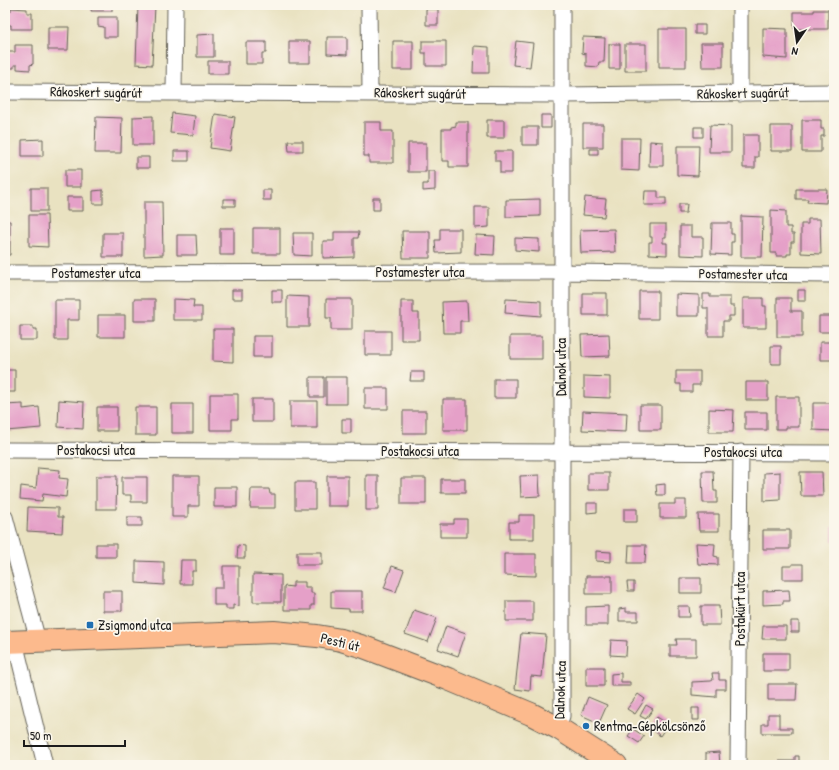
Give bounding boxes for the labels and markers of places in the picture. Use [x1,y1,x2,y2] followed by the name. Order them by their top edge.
[98,615,172,635] place label: Zsigmond utca
[85,620,95,630] marker: Zsigmond utca
[594,716,706,736] place label: Rentma-Gépkölcsönző
[581,721,591,731] marker: Rentma-Gépkölcsönző

